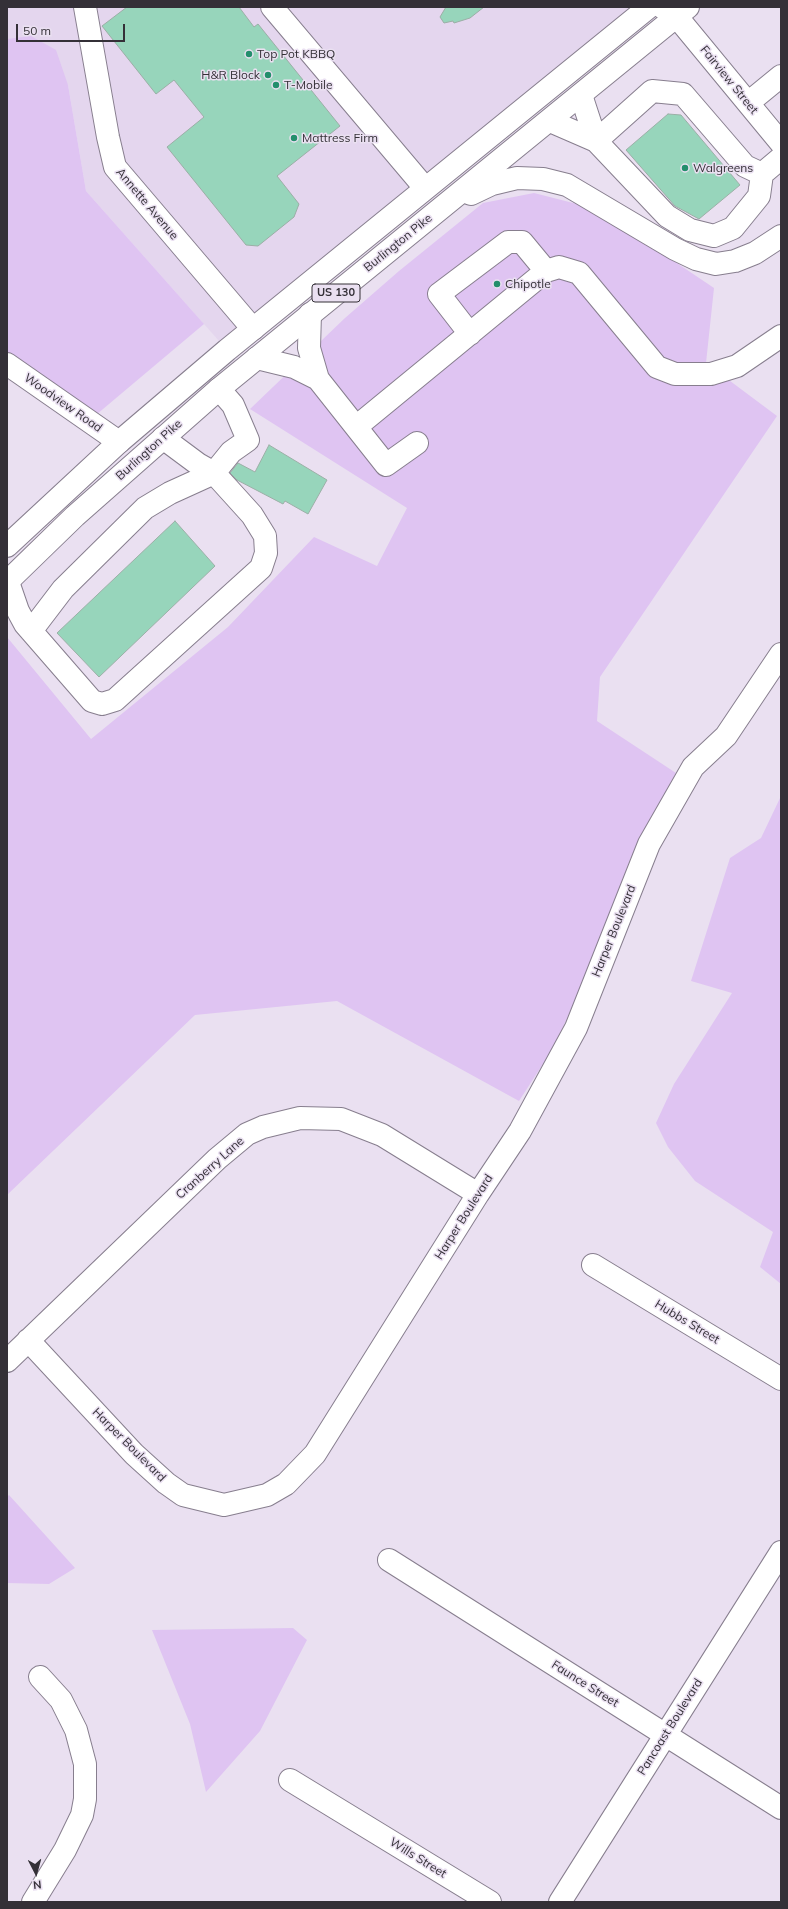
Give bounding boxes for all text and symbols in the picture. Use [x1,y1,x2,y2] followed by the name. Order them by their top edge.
[18,16,127,42] scale bar
[23,23,51,38] text: 50 m
[697,43,761,117] street label: Fairview Street
[257,47,335,61] place label: Top Pot KBBQ
[244,49,254,59] marker: Top Pot KBBQ
[201,68,260,82] place label: H&R Block
[263,70,273,80] marker: H&R Block
[284,78,332,92] place label: T-Mobile
[271,80,281,90] marker: T-Mobile
[302,131,378,145] place label: Mattress Firm
[289,133,299,143] marker: Mattress Firm
[693,161,753,175] place label: Walgreens
[680,163,690,173] marker: Walgreens
[113,165,181,243] street label: Annette Avenue
[361,211,435,275] street label: Burlington Pike
[505,277,551,291] place label: Chipotle
[492,279,502,289] marker: Chipotle
[312,284,360,302] road number: US 130
[21,371,105,435] street label: Woodview Road
[113,417,185,483] street label: Burlington Pike
[589,883,639,979] street label: Harper Boulevard
[173,1134,247,1202] street label: Cranberry Lane
[432,1172,496,1262] street label: Harper Boulevard
[652,1297,722,1347] street label: Hubbs Street
[89,1405,169,1485] street label: Harper Boulevard
[549,1658,621,1710] street label: Faunce Street
[634,1676,706,1778] street label: Pancoast Boulevard
[387,1835,449,1881] street label: Wills Street
[16,1853,56,1893] north arrow
[32,1878,42,1892] text: N

